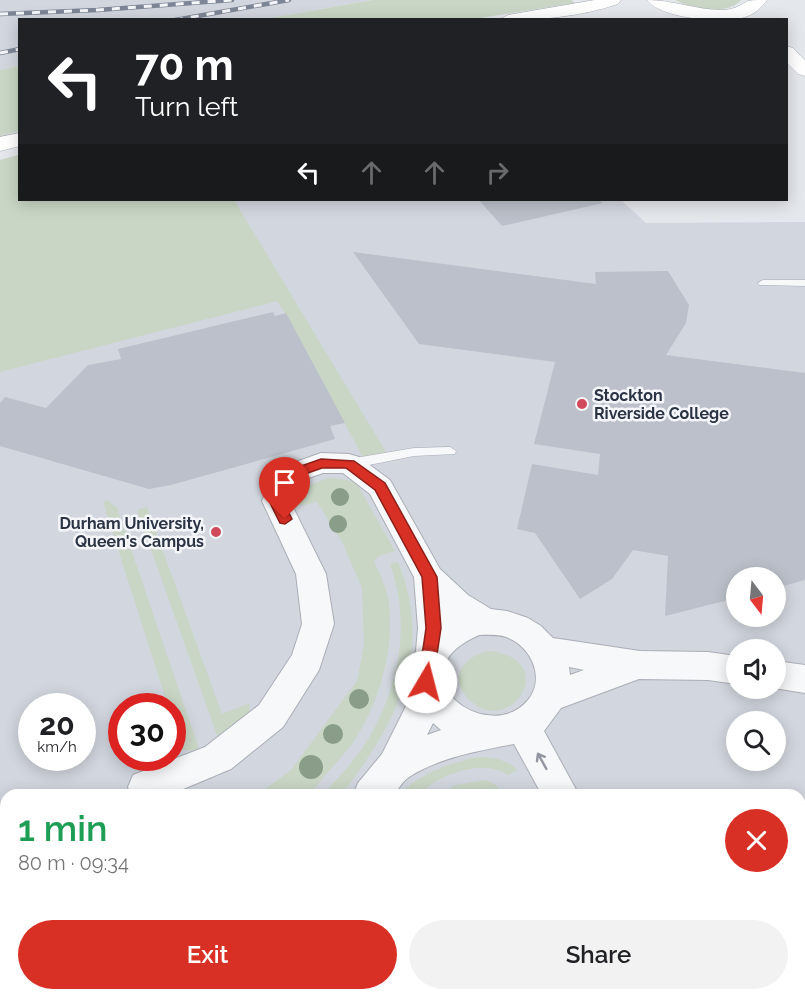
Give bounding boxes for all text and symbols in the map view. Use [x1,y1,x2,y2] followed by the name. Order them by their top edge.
[135,41,234,90] text: 70 m
[36,42,114,120] icon: left
[135,91,238,122] text: Turn left
[292,156,325,189] icon: left
[355,156,388,189] icon: ahead
[418,156,451,189] icon: ahead
[481,156,514,189] icon: right
[594,386,729,423] place label: Stockton Riverside College
[575,397,589,411] marker: Stockton Riverside College
[259,457,310,519] pin
[268,466,301,499] icon: arrive
[59,514,204,551] place label: Durham University, Queen's Campus
[209,525,223,539] marker: Durham University, Queen's Campus
[726,567,786,627] north arrow
[726,567,786,771] map controls
[726,639,786,699] button: sound
[394,650,458,714] position arrow
[108,693,186,771] speed limit sign: 30
[39,707,75,742] text: 20
[726,711,786,771] button: search
[37,738,77,756] text: km/h
[536,752,547,770] one-way arrow
[18,807,107,849] text: 1 min
[725,809,788,872] button: close
[18,851,129,875] text: 80 m · 09:34
[18,920,397,989] button: Exit
[409,920,788,989] button: Share

